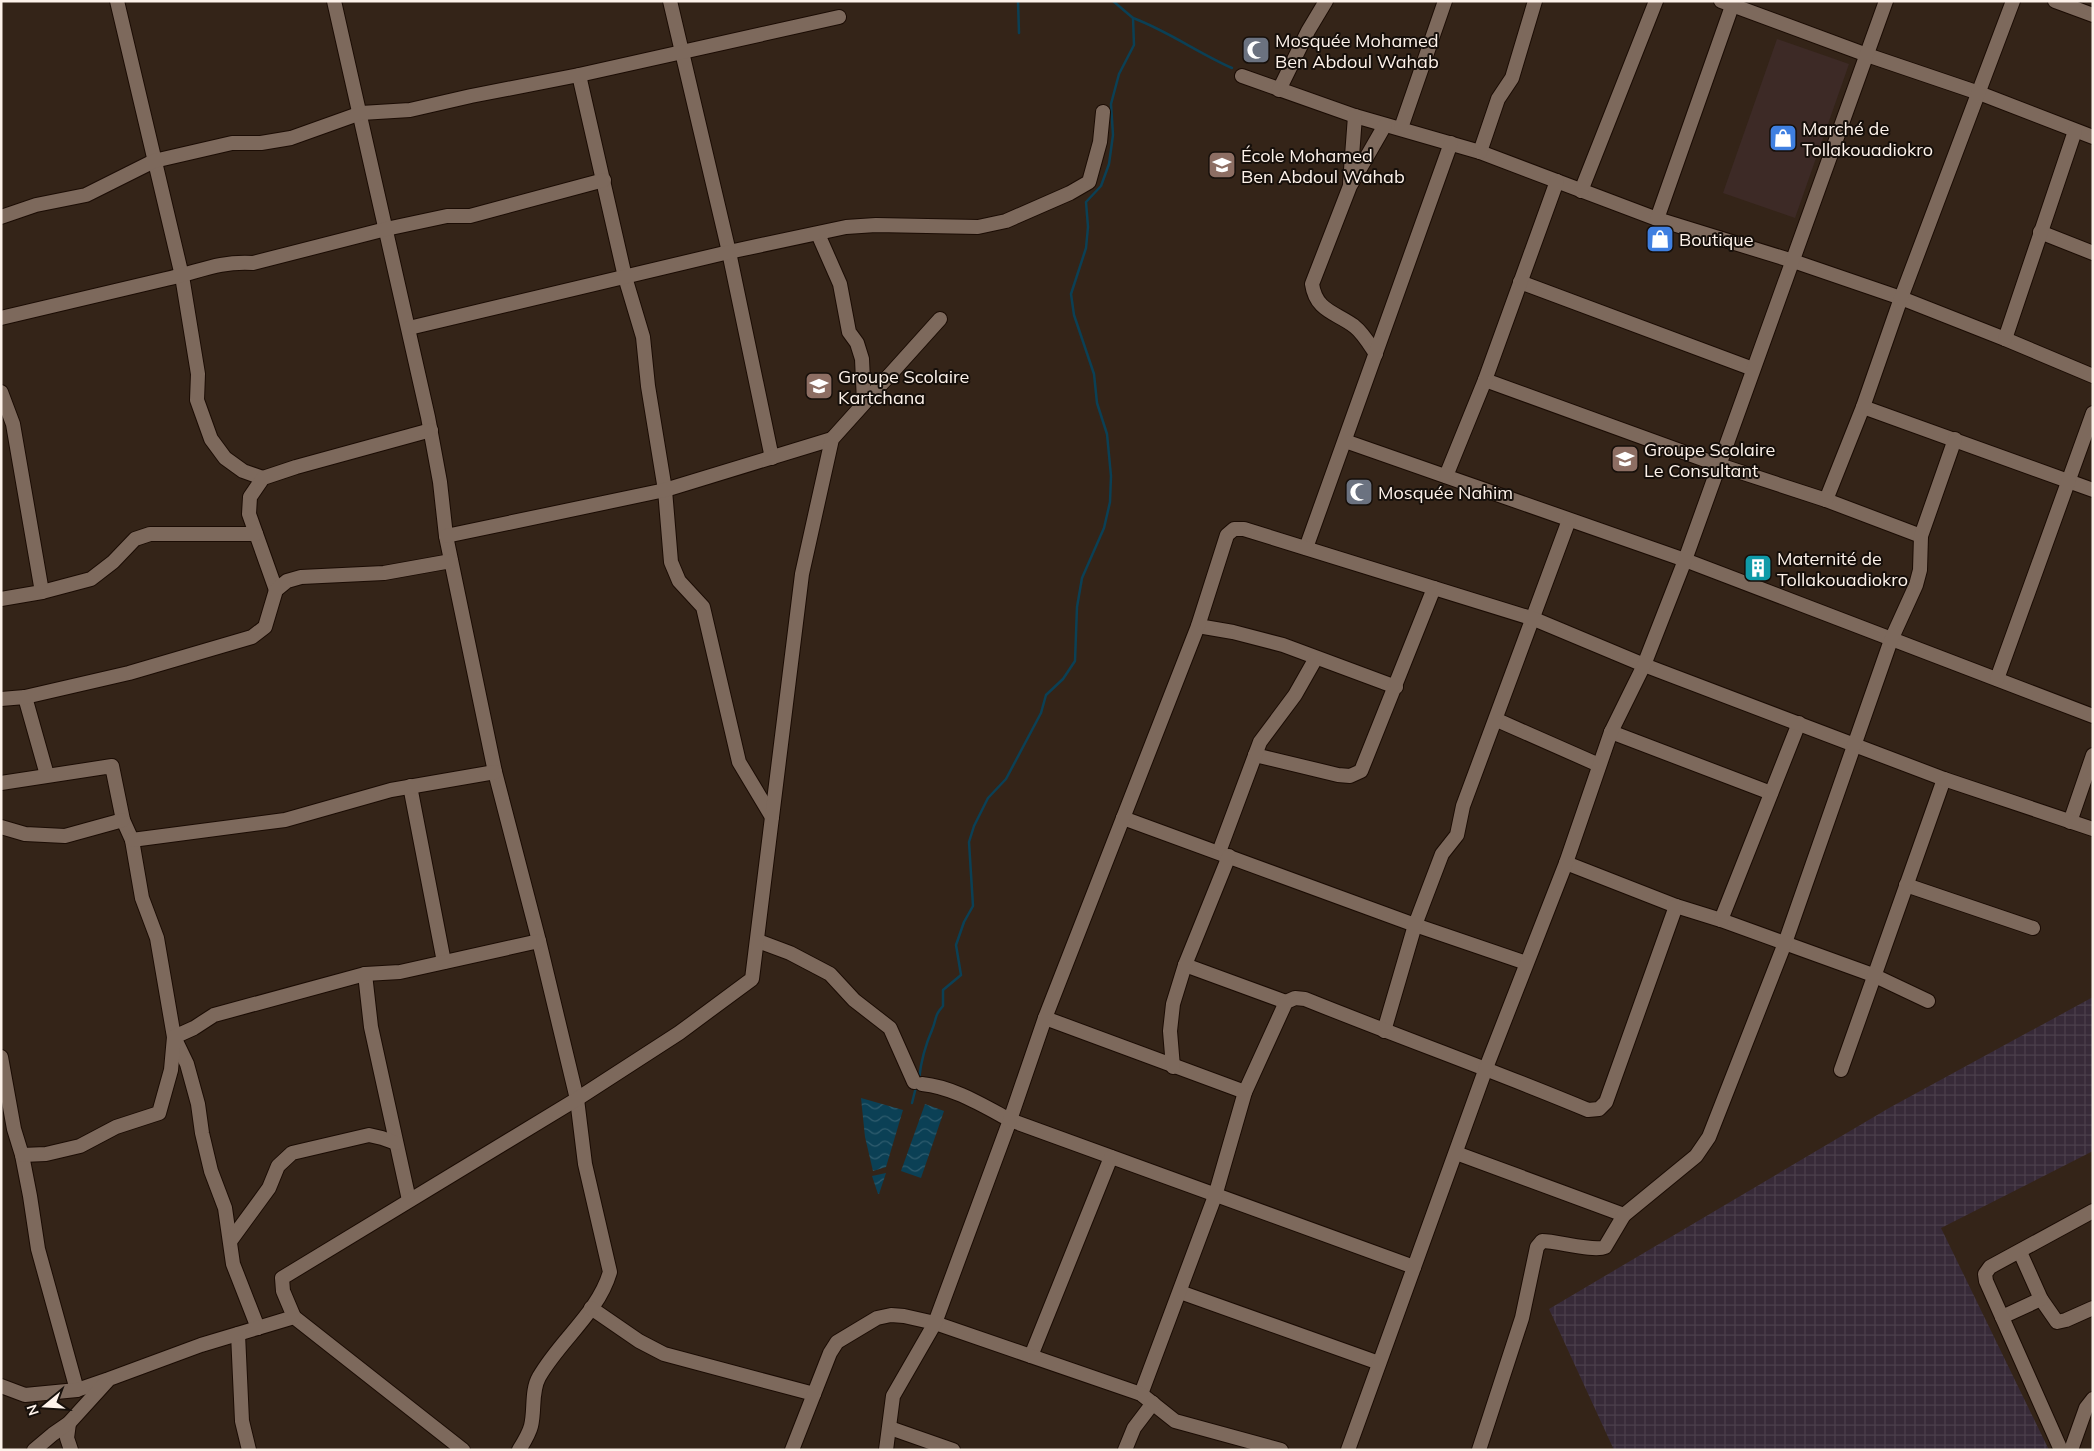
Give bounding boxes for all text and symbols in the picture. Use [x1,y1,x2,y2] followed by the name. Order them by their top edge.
[1275,29,1439,73] place label: Mosquée Mohamed Ben Abdoul Wahab
[1241,35,1271,65] mosque icon: Mosquée Mohamed Ben Abdoul Wahab
[1802,117,1933,161] place label: Marché de Tollakouadiokro
[1768,123,1798,153] shop icon: Marché de Tollakouadiokro
[1241,144,1405,188] place label: École Mohamed Ben Abdoul Wahab
[1207,150,1237,180] school or university icon: École Mohamed Ben Abdoul Wahab
[1645,224,1675,254] shop icon: Boutique
[1679,228,1753,251] place label: Boutique
[838,365,969,409] place label: Groupe Scolaire Kartchana
[804,371,834,401] school or university icon: Groupe Scolaire Kartchana
[1644,438,1775,482] place label: Groupe Scolaire Le Consultant
[1610,444,1640,474] school or university icon: Groupe Scolaire Le Consultant
[1344,477,1374,507] mosque icon: Mosquée Nahim
[1378,481,1513,504] place label: Mosquée Nahim
[1777,547,1908,591] place label: Maternité de Tollakouadiokro
[1743,553,1773,583] building icon: Maternité de Tollakouadiokro
[20,1381,70,1431] north arrow
[22,1402,43,1418] text: N

